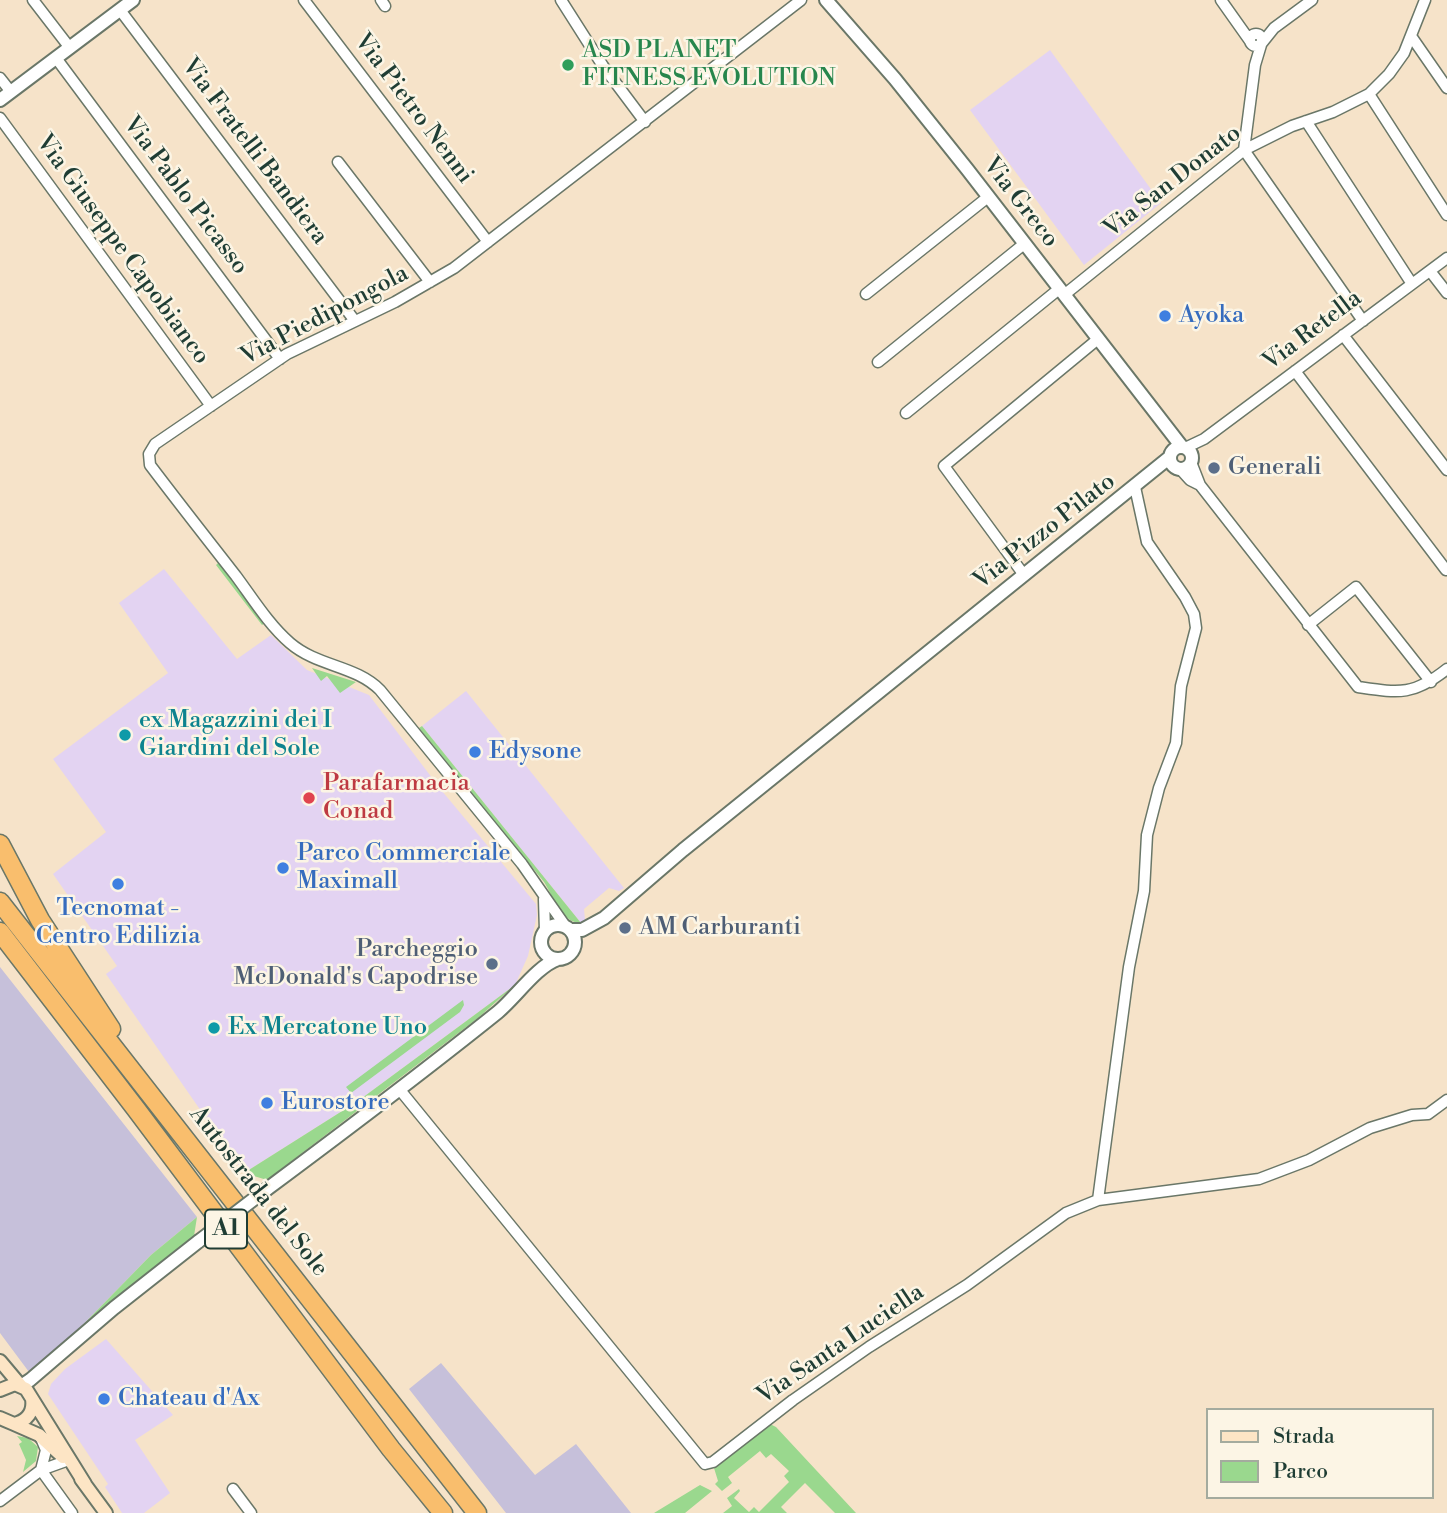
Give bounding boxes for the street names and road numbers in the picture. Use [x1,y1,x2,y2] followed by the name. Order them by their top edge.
[347,28,479,190] street label: Via Pietro Nenni
[175,53,333,251] street label: Via Fratelli Bandiera
[116,111,254,281] street label: Via Pablo Picasso
[1099,119,1247,245] street label: Via San Donato
[29,129,215,371] street label: Via Giuseppe Capobianco
[976,152,1064,254] street label: Via Greco
[236,260,414,372] street label: Via Piedipongola
[1258,285,1368,377] street label: Via Retella
[968,468,1122,596] street label: Via Pizzo Pilato
[183,1101,333,1283] street label: Autostrada del Sole
[205,1210,247,1248] road number: A1
[752,1279,930,1411] street label: Via Santa Luciella

